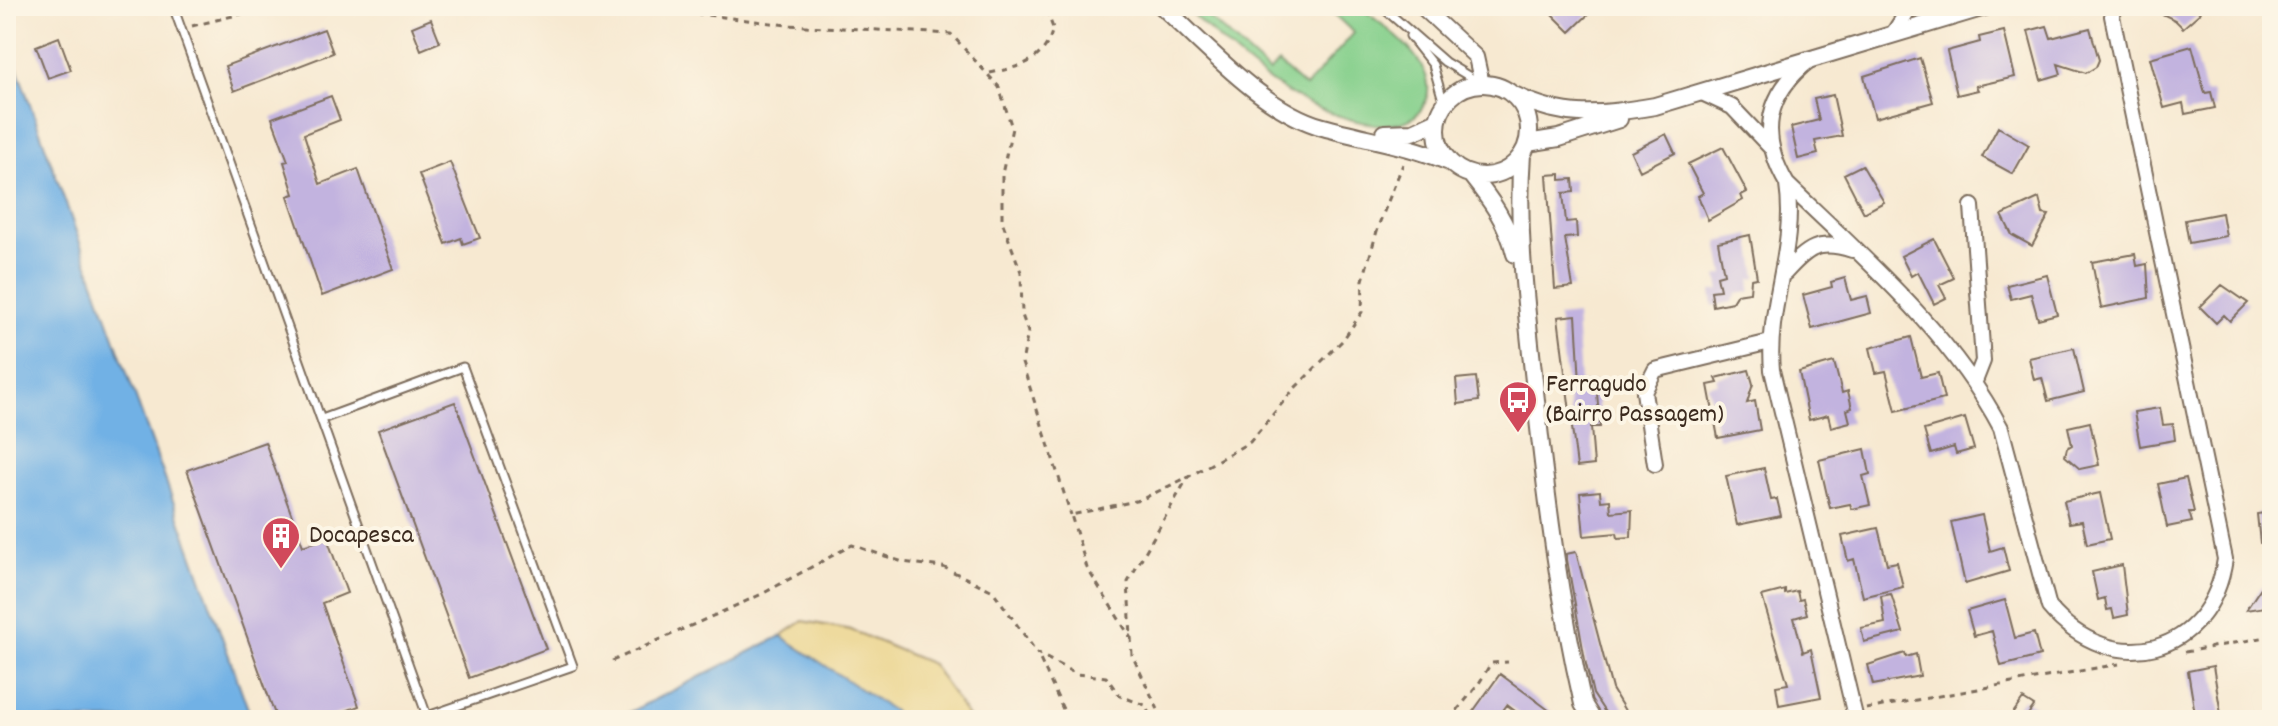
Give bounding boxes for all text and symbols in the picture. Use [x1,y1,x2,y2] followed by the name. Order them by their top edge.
[1546,367,1724,434] place label: Ferragudo (Bairro Passagem)
[1497,379,1539,434] bus stop icon: Ferragudo (Bairro Passagem)
[260,515,302,570] building icon: Docapesca
[309,518,414,555] place label: Docapesca

